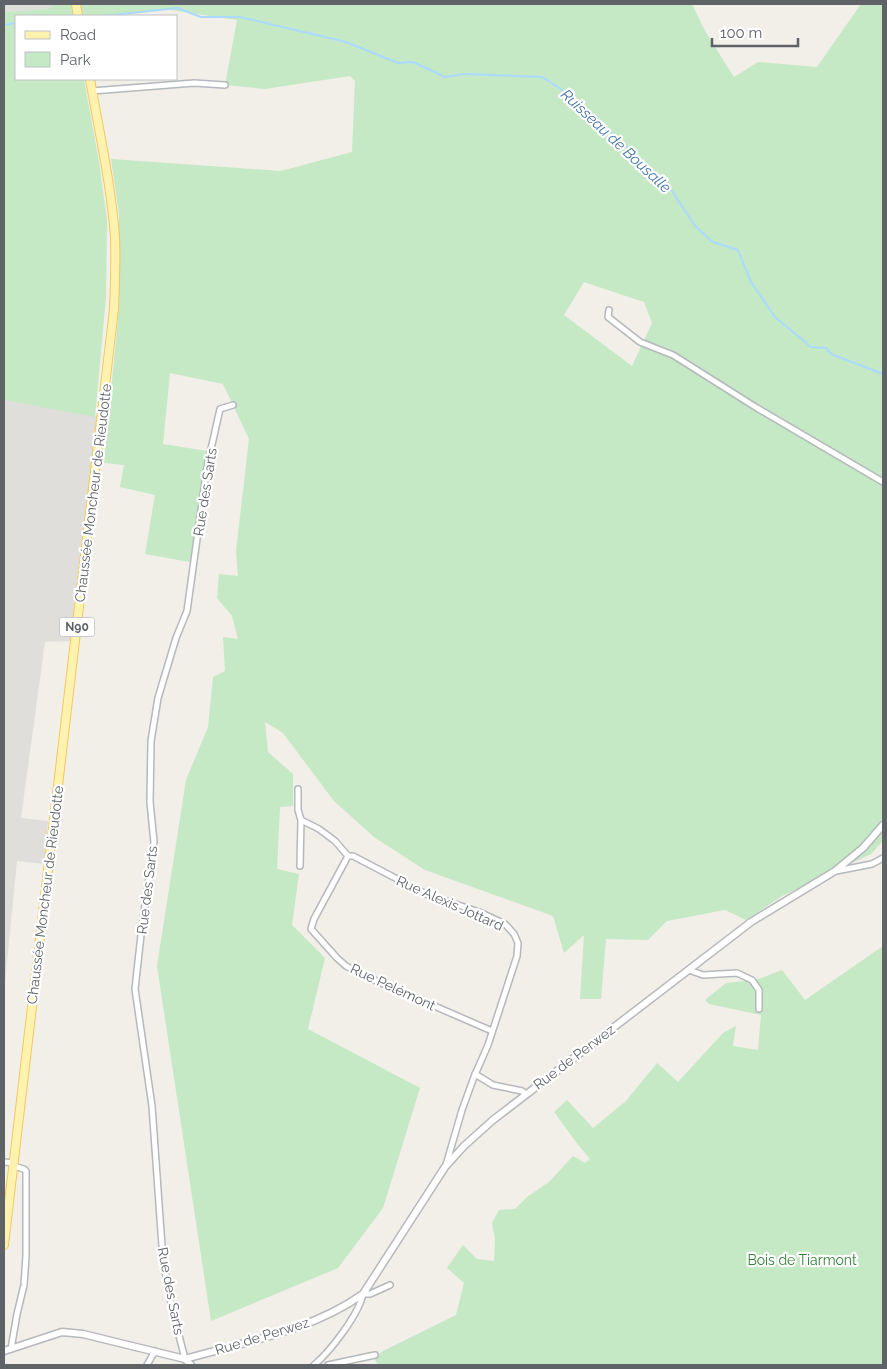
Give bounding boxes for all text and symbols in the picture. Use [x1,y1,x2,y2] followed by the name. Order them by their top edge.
[15,15,178,80] legend
[712,15,798,47] scale bar
[720,24,762,42] text: 100 m
[60,26,96,44] text: Road
[60,51,91,69] text: Park
[557,85,675,197] water label: Ruisseau de Bousalle
[72,383,114,603] street label: Chaussée Moncheur de Rieudotte
[190,447,220,537] street label: Rue des Sarts
[60,618,94,636] road number: N90
[24,785,66,1005] street label: Chaussée Moncheur de Rieudotte
[134,845,160,935] street label: Rue des Sarts
[394,872,506,934] street label: Rue Alexis Jottard
[348,960,438,1014] street label: Rue Pelémont
[530,1021,618,1093] street label: Rue de Perwez
[155,1246,187,1336] street label: Rue des Sarts
[747,1252,857,1268] park label: Bois de Tiarmont
[213,1314,311,1358] street label: Rue de Perwez

